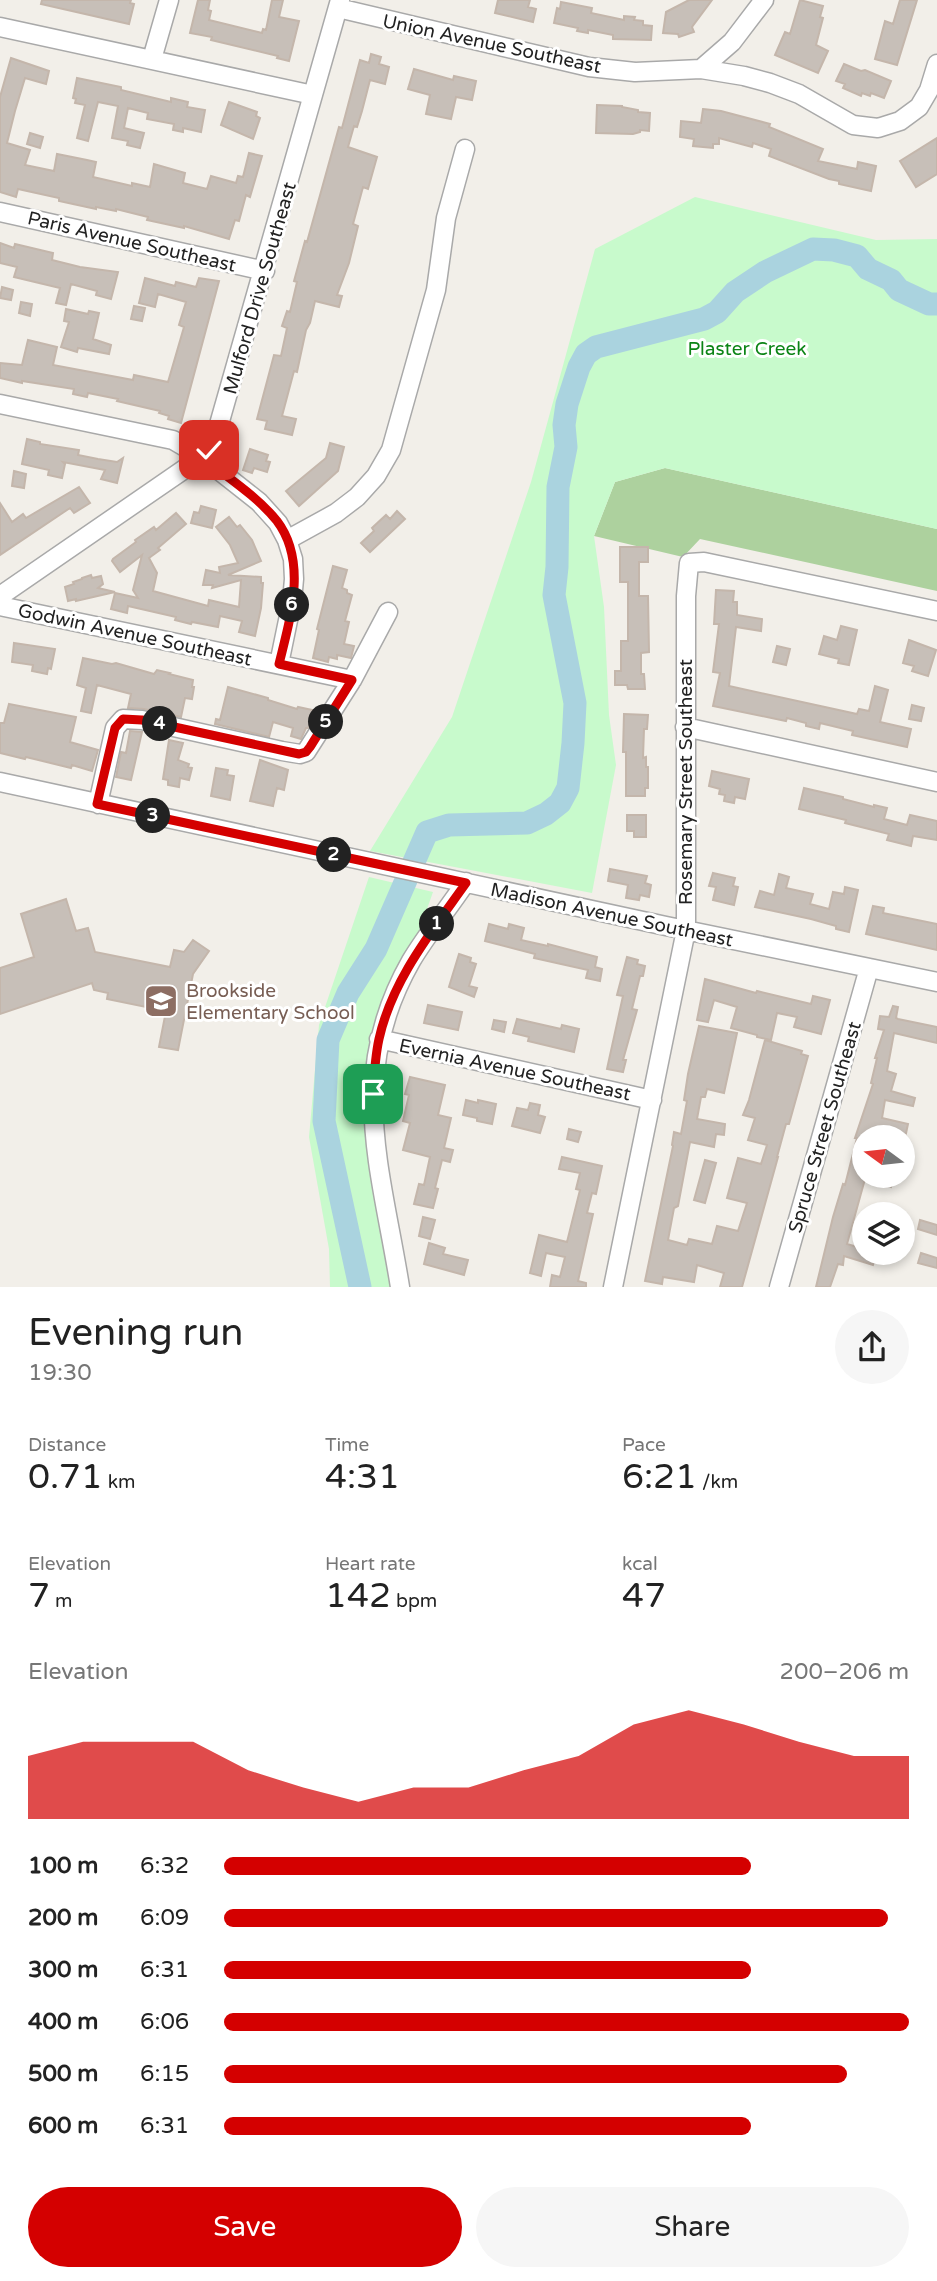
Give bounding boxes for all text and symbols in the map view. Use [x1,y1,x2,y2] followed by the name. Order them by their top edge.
[381,10,603,78] street label: Union Avenue Southeast
[219,180,301,397] street label: Mulford Drive Southeast
[25,207,238,277] street label: Paris Avenue Southeast
[687,338,807,360] park label: Plaster Creek
[179,420,239,480] pin
[190,431,228,469] icon: check
[274,588,310,622] pin: 6
[286,593,297,615] text: 6
[16,599,254,671] street label: Godwin Avenue Southeast
[675,659,697,905] street label: Rosemary Street Southeast
[308,704,344,740] pin: 5
[142,706,178,742] pin: 4
[320,710,331,732] text: 5
[154,712,165,734] text: 4
[136,798,170,834] pin: 3
[147,804,158,826] text: 3
[316,838,352,872] pin: 2
[328,843,339,865] text: 2
[489,879,735,951] street label: Madison Avenue Southeast
[420,906,454,942] pin: 1
[431,912,442,934] text: 1
[186,980,355,1024] place label: Brookside Elementary School
[142,982,180,1020] school or university icon: Brookside Elementary School
[784,1019,866,1235] street label: Spruce Street Southeast
[397,1035,633,1105] street label: Evernia Avenue Southeast
[343,1064,403,1124] pin
[354,1075,392,1113] icon: arrive
[852,1125,915,1188] north arrow
[852,1125,915,1265] map controls
[852,1202,915,1265] button: layers
[28,1310,243,1356] text: Evening run
[835,1310,909,1384] button: share
[28,1359,92,1387] text: 19:30
[28,1434,106,1456] text: Distance
[325,1434,369,1456] text: Time
[622,1434,666,1456] text: Pace
[28,1456,103,1498] text: 0.71
[325,1456,400,1498] text: 4:31
[622,1456,697,1498] text: 6:21
[103,1471,135,1493] text: km
[697,1471,738,1493] text: /km
[28,1553,111,1575] text: Elevation
[325,1553,416,1575] text: Heart rate
[622,1553,658,1575] text: kcal
[28,1575,50,1617] text: 7
[325,1575,391,1617] text: 142
[622,1575,666,1617] text: 47
[50,1590,72,1612] text: m
[391,1590,437,1612] text: bpm
[28,1658,129,1686] text: Elevation
[780,1658,909,1686] text: 200–206 m
[28,1852,98,1880] text: 100 m
[140,1852,189,1880] text: 6:32
[28,1904,98,1932] text: 200 m
[140,1904,189,1932] text: 6:09
[28,1956,98,1984] text: 300 m
[140,1956,189,1984] text: 6:31
[28,2008,98,2036] text: 400 m
[140,2008,189,2036] text: 6:06
[28,2060,98,2088] text: 500 m
[140,2060,189,2088] text: 6:15
[28,2112,98,2140] text: 600 m
[140,2112,189,2140] text: 6:31
[28,2187,462,2267] button: Save
[476,2187,909,2267] button: Share

